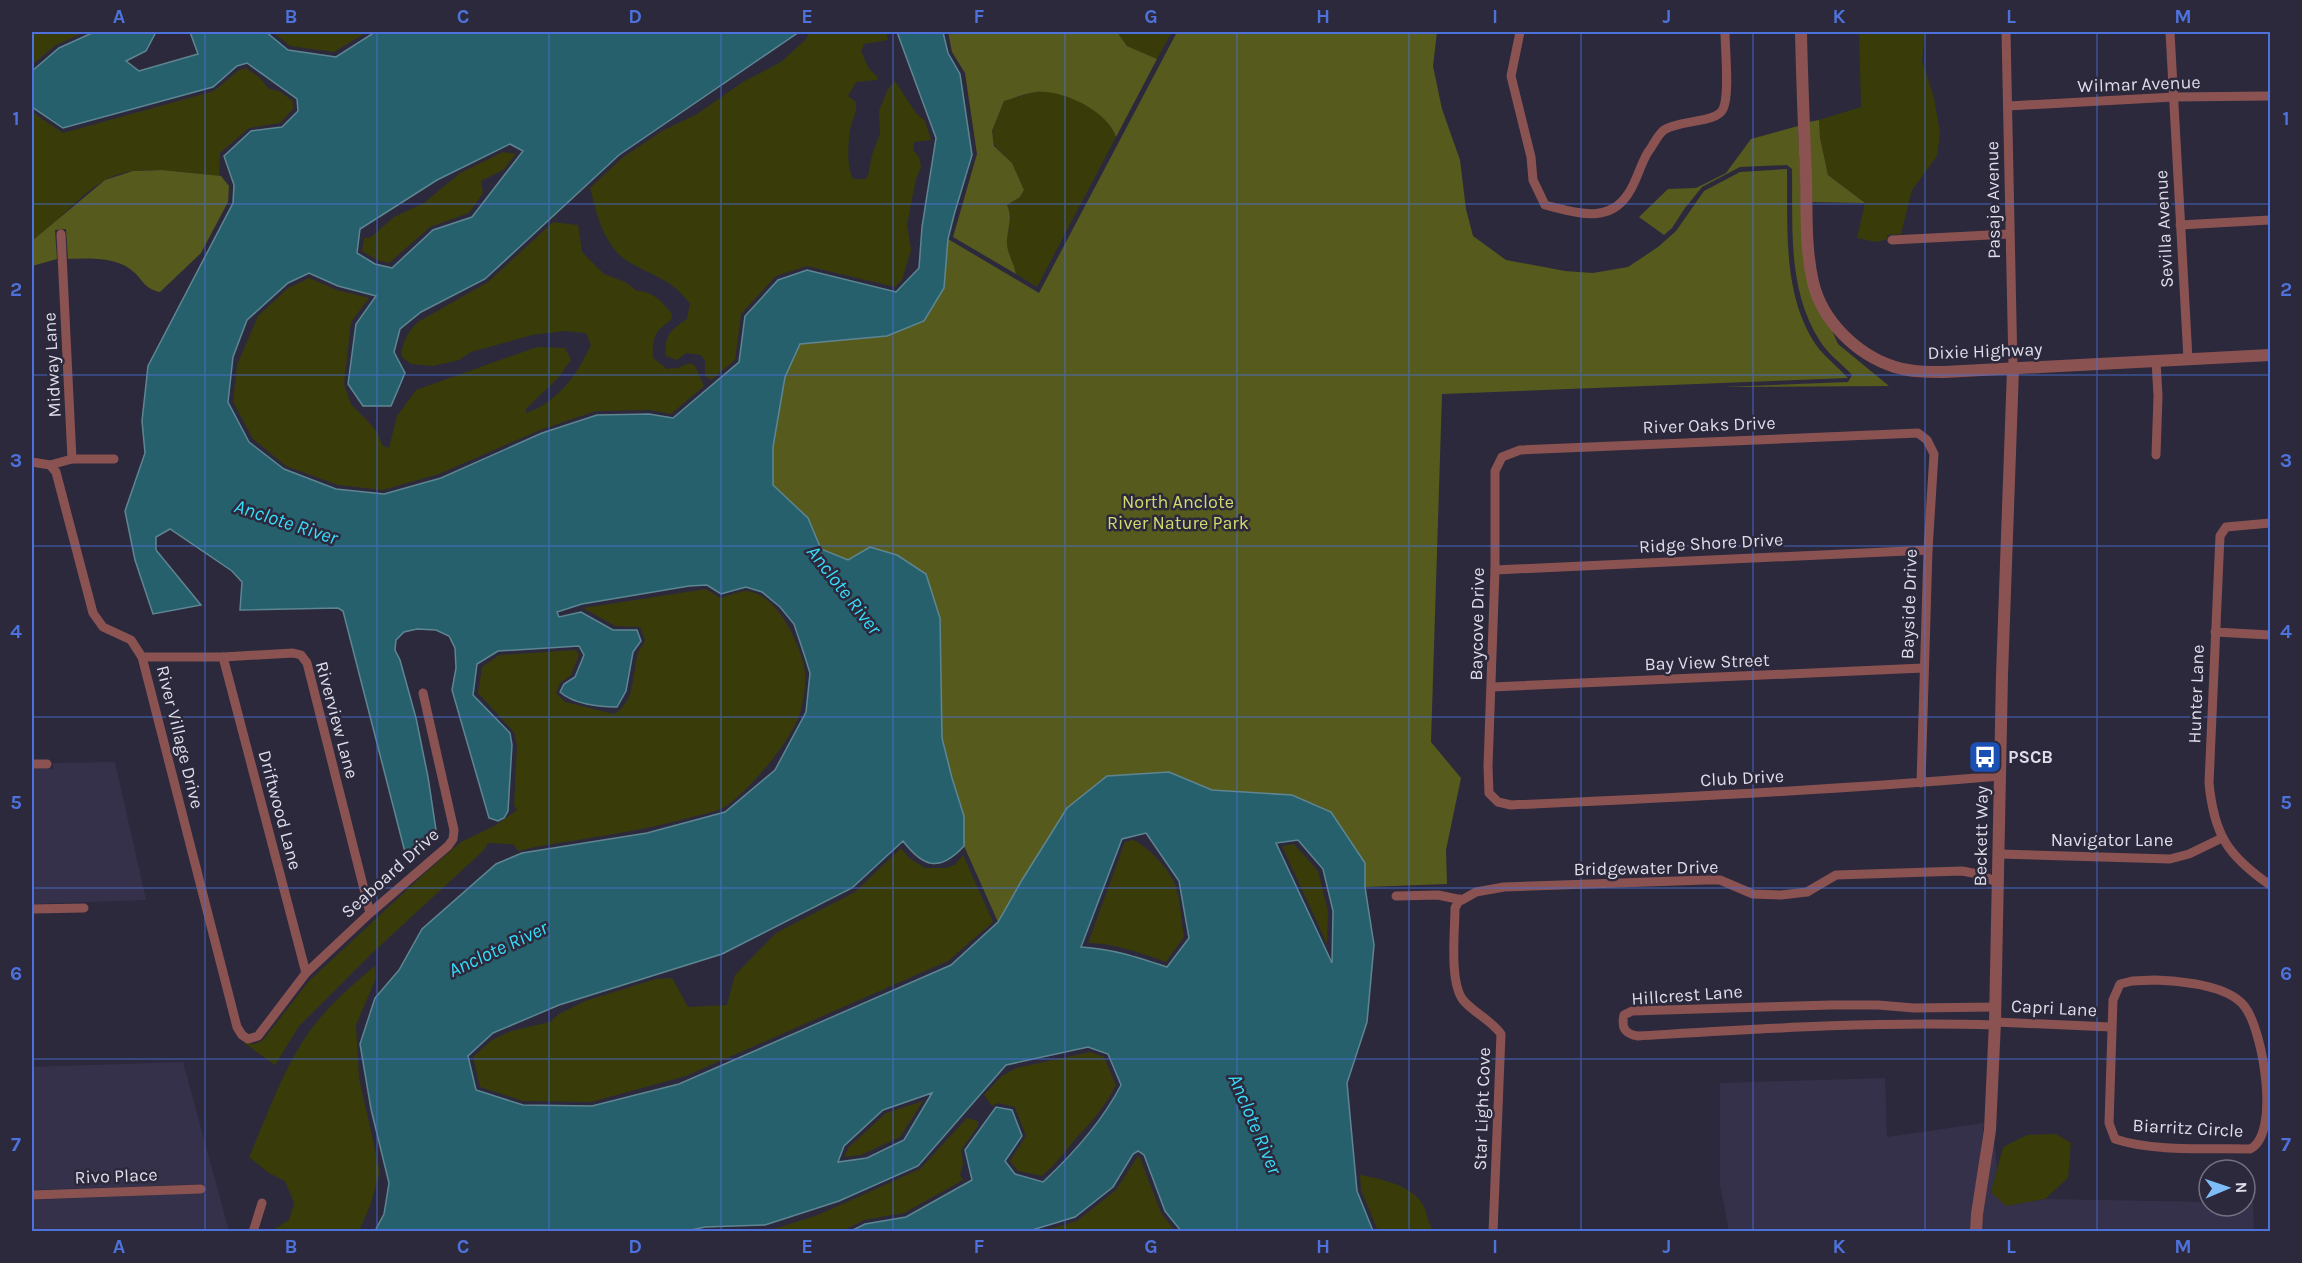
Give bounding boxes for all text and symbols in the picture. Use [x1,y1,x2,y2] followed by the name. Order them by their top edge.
[113,5,126,28] text: A
[285,5,297,28] text: B
[457,5,469,28] text: C
[628,5,642,28] text: D
[801,5,813,28] text: E
[974,5,985,28] text: F
[1144,5,1158,28] text: G
[1316,5,1330,28] text: H
[1492,5,1498,28] text: I
[1663,5,1671,28] text: J
[1832,5,1846,28] text: K
[2006,5,2016,28] text: L
[2174,5,2192,28] text: M
[2077,71,2201,97] street label: Wilmar Avenue
[12,107,20,130] text: 1
[2282,107,2290,130] text: 1
[1981,141,2005,259] street label: Pasaje Avenue
[2150,169,2178,289] street label: Sevilla Avenue
[10,278,22,301] text: 2
[2280,278,2292,301] text: 2
[38,312,66,418] street label: Midway Lane
[1927,338,2044,364] street label: Dixie Highway
[1642,412,1776,438] street label: River Oaks Drive
[10,449,22,472] text: 3
[2280,449,2292,472] text: 3
[1107,491,1249,534] park label: North Anclote River Nature Park
[231,494,342,550] water label: Anclote River
[1638,528,1784,558] street label: Ridge Shore Drive
[802,541,887,640] water label: Anclote River
[1896,548,1922,660] street label: Bayside Drive
[1465,567,1489,681] street label: Baycove Drive
[10,620,22,643] text: 4
[2280,620,2292,643] text: 4
[2183,644,2209,744] street label: Hunter Lane
[1644,649,1770,675] street label: Bay View Street
[311,659,363,781] street label: Riverview Lane
[152,663,208,811] street label: River Village Drive
[1967,739,2003,775] bus stop icon: PSCB
[2008,746,2053,768] place label: PSCB
[253,748,307,872] street label: Driftwood Lane
[1700,765,1784,791] street label: Club Drive
[1969,785,1993,887] street label: Beckett Way
[10,791,22,814] text: 5
[2280,791,2292,814] text: 5
[337,823,443,923] street label: Seaboard Drive
[2051,829,2173,851] street label: Navigator Lane
[1573,856,1719,880] street label: Bridgewater Drive
[445,915,552,982] water label: Anclote River
[10,962,22,985] text: 6
[2280,962,2292,985] text: 6
[1631,980,1743,1010] street label: Hillcrest Lane
[2010,995,2098,1021] street label: Capri Lane
[1469,1047,1495,1171] street label: Star Light Cove
[1223,1070,1287,1179] water label: Anclote River
[2132,1114,2244,1142] street label: Biarritz Circle
[11,1133,21,1156] text: 7
[2281,1133,2291,1156] text: 7
[2197,1158,2257,1218] north arrow
[74,1164,158,1188] street label: Rivo Place
[2232,1181,2251,1194] text: N
[113,1235,126,1258] text: A
[285,1235,297,1258] text: B
[457,1235,469,1258] text: C
[628,1235,642,1258] text: D
[801,1235,813,1258] text: E
[974,1235,985,1258] text: F
[1144,1235,1158,1258] text: G
[1316,1235,1330,1258] text: H
[1492,1235,1498,1258] text: I
[1663,1235,1671,1258] text: J
[1832,1235,1846,1258] text: K
[2006,1235,2016,1258] text: L
[2174,1235,2192,1258] text: M

